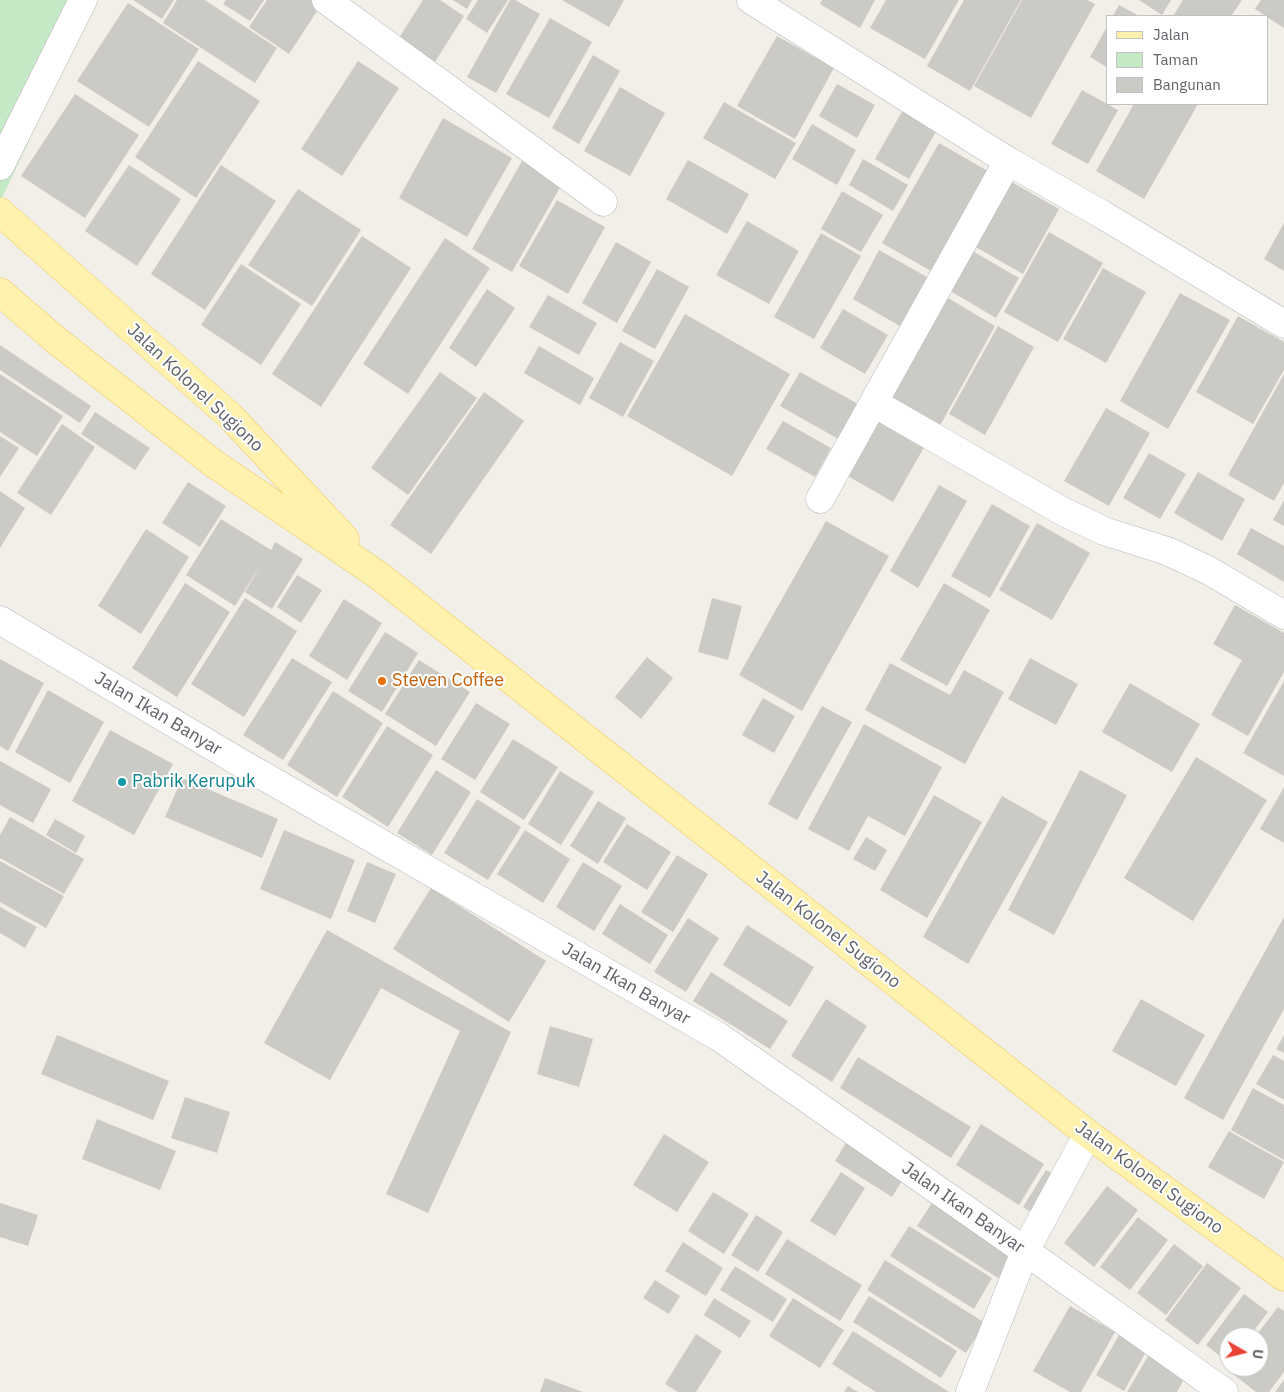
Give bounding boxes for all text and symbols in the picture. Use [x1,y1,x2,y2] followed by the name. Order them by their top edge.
[1106,15,1269,105] legend
[1153,25,1189,44] text: Jalan
[1153,50,1198,69] text: Taman
[1153,75,1221,94] text: Bangunan
[123,319,267,457] street label: Jalan Kolonel Sugiono
[90,667,226,761] street label: Jalan Ikan Banyar
[392,670,504,692] place label: Steven Coffee
[376,675,388,687] marker: Steven Coffee
[132,771,255,793] place label: Pabrik Kerupuk
[116,776,128,788] marker: Pabrik Kerupuk
[751,867,905,993] street label: Jalan Kolonel Sugiono
[558,938,694,1030] street label: Jalan Ikan Banyar
[1071,1117,1227,1239] street label: Jalan Kolonel Sugiono
[897,1158,1029,1258] street label: Jalan Ikan Banyar
[1219,1327,1269,1377] north arrow
[1248,1348,1267,1360] text: U

